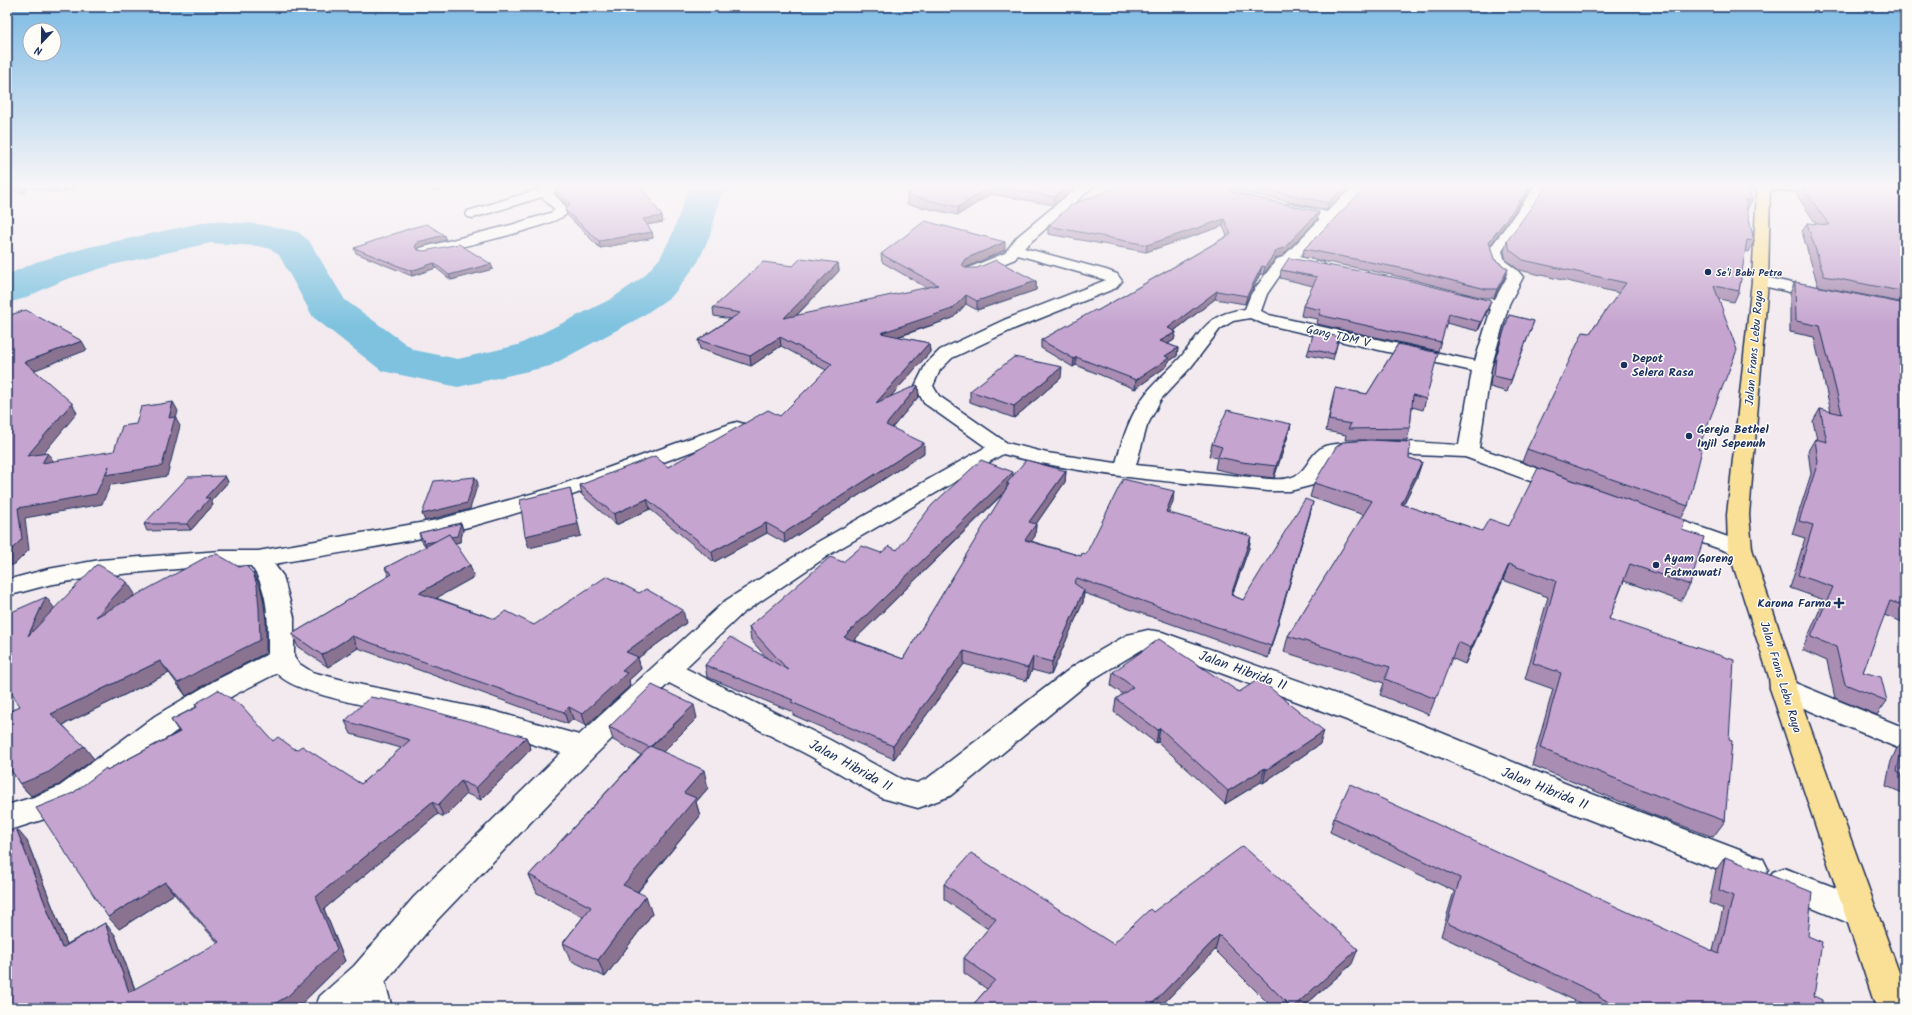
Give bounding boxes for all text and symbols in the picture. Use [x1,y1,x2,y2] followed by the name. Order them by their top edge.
[22,22,62,62] north arrow
[32,41,45,60] text: N
[1716,265,1782,281] place label: Se'i Babi Petra
[1703,267,1713,277] marker: Se'i Babi Petra
[1740,289,1769,407] street label: Jalan Frans Lebu Raya
[1304,320,1373,353] street label: Gang TDM V
[1632,349,1694,382] place label: Depot Selera Rasa
[1619,360,1629,370] marker: Depot Selera Rasa
[1697,420,1769,453] place label: Gereja Bethel Injil Sepenuh
[1684,431,1694,441] marker: Gereja Bethel Injil Sepenuh
[1664,549,1734,582] place label: Ayam Goreng Fatmawati
[1651,560,1661,570] marker: Ayam Goreng Fatmawati
[1758,594,1831,613] place label: Karona Farma
[1834,598,1844,608] marker: Karona Farma
[1754,619,1807,736] street label: Jalan Frans Lebu Raya
[1196,645,1290,697] street label: Jalan Hibrida II
[805,734,896,798] street label: Jalan Hibrida II
[1498,761,1591,816] street label: Jalan Hibrida II

